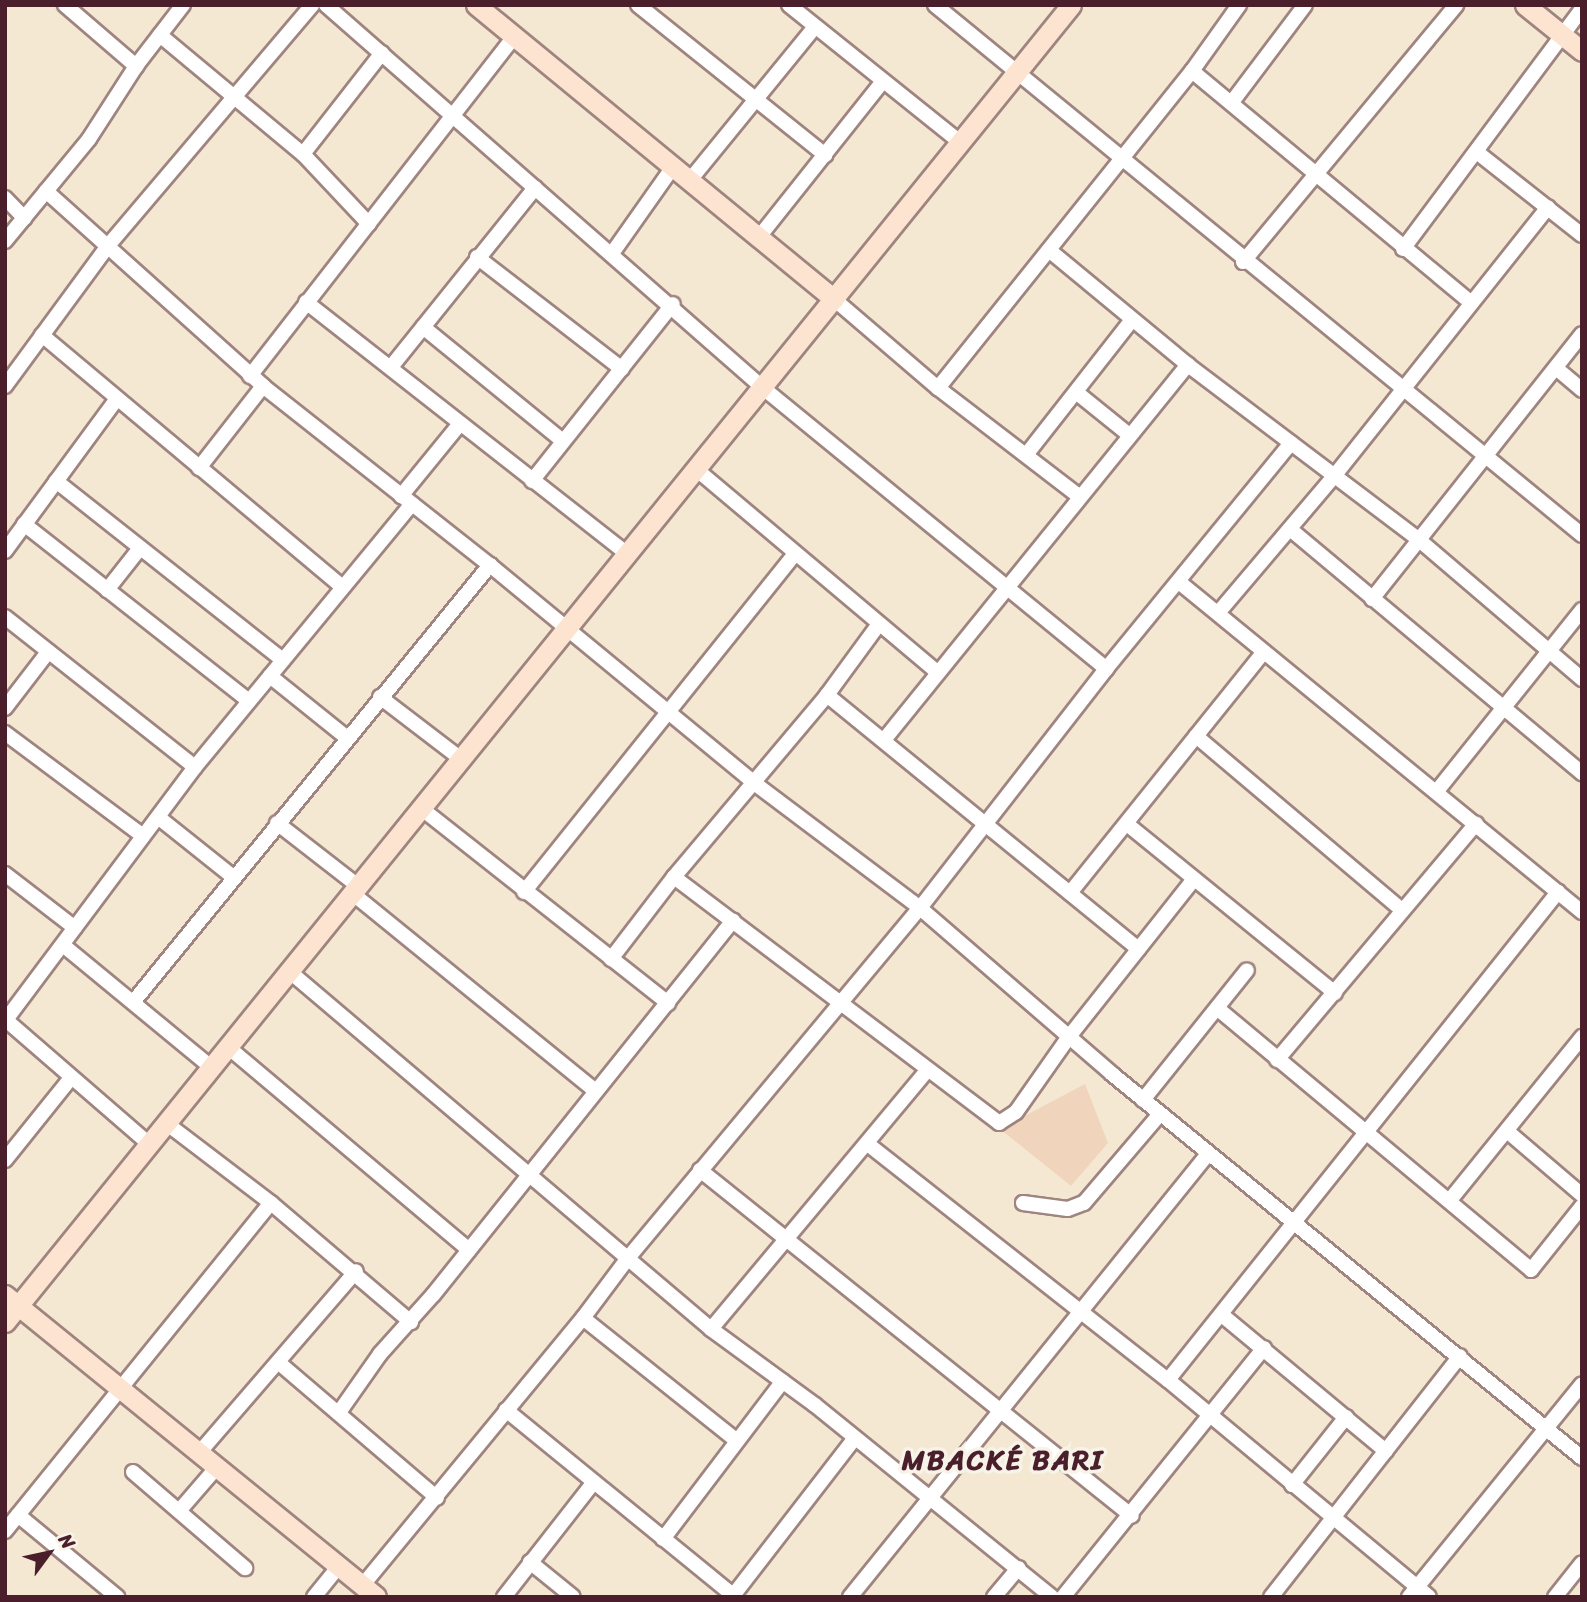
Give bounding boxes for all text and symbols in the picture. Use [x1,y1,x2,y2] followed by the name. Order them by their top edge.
[905,1443,1101,1477] district label: MBACKÉ BARI
[14,1518,84,1588] north arrow
[50,1527,84,1556] text: N

